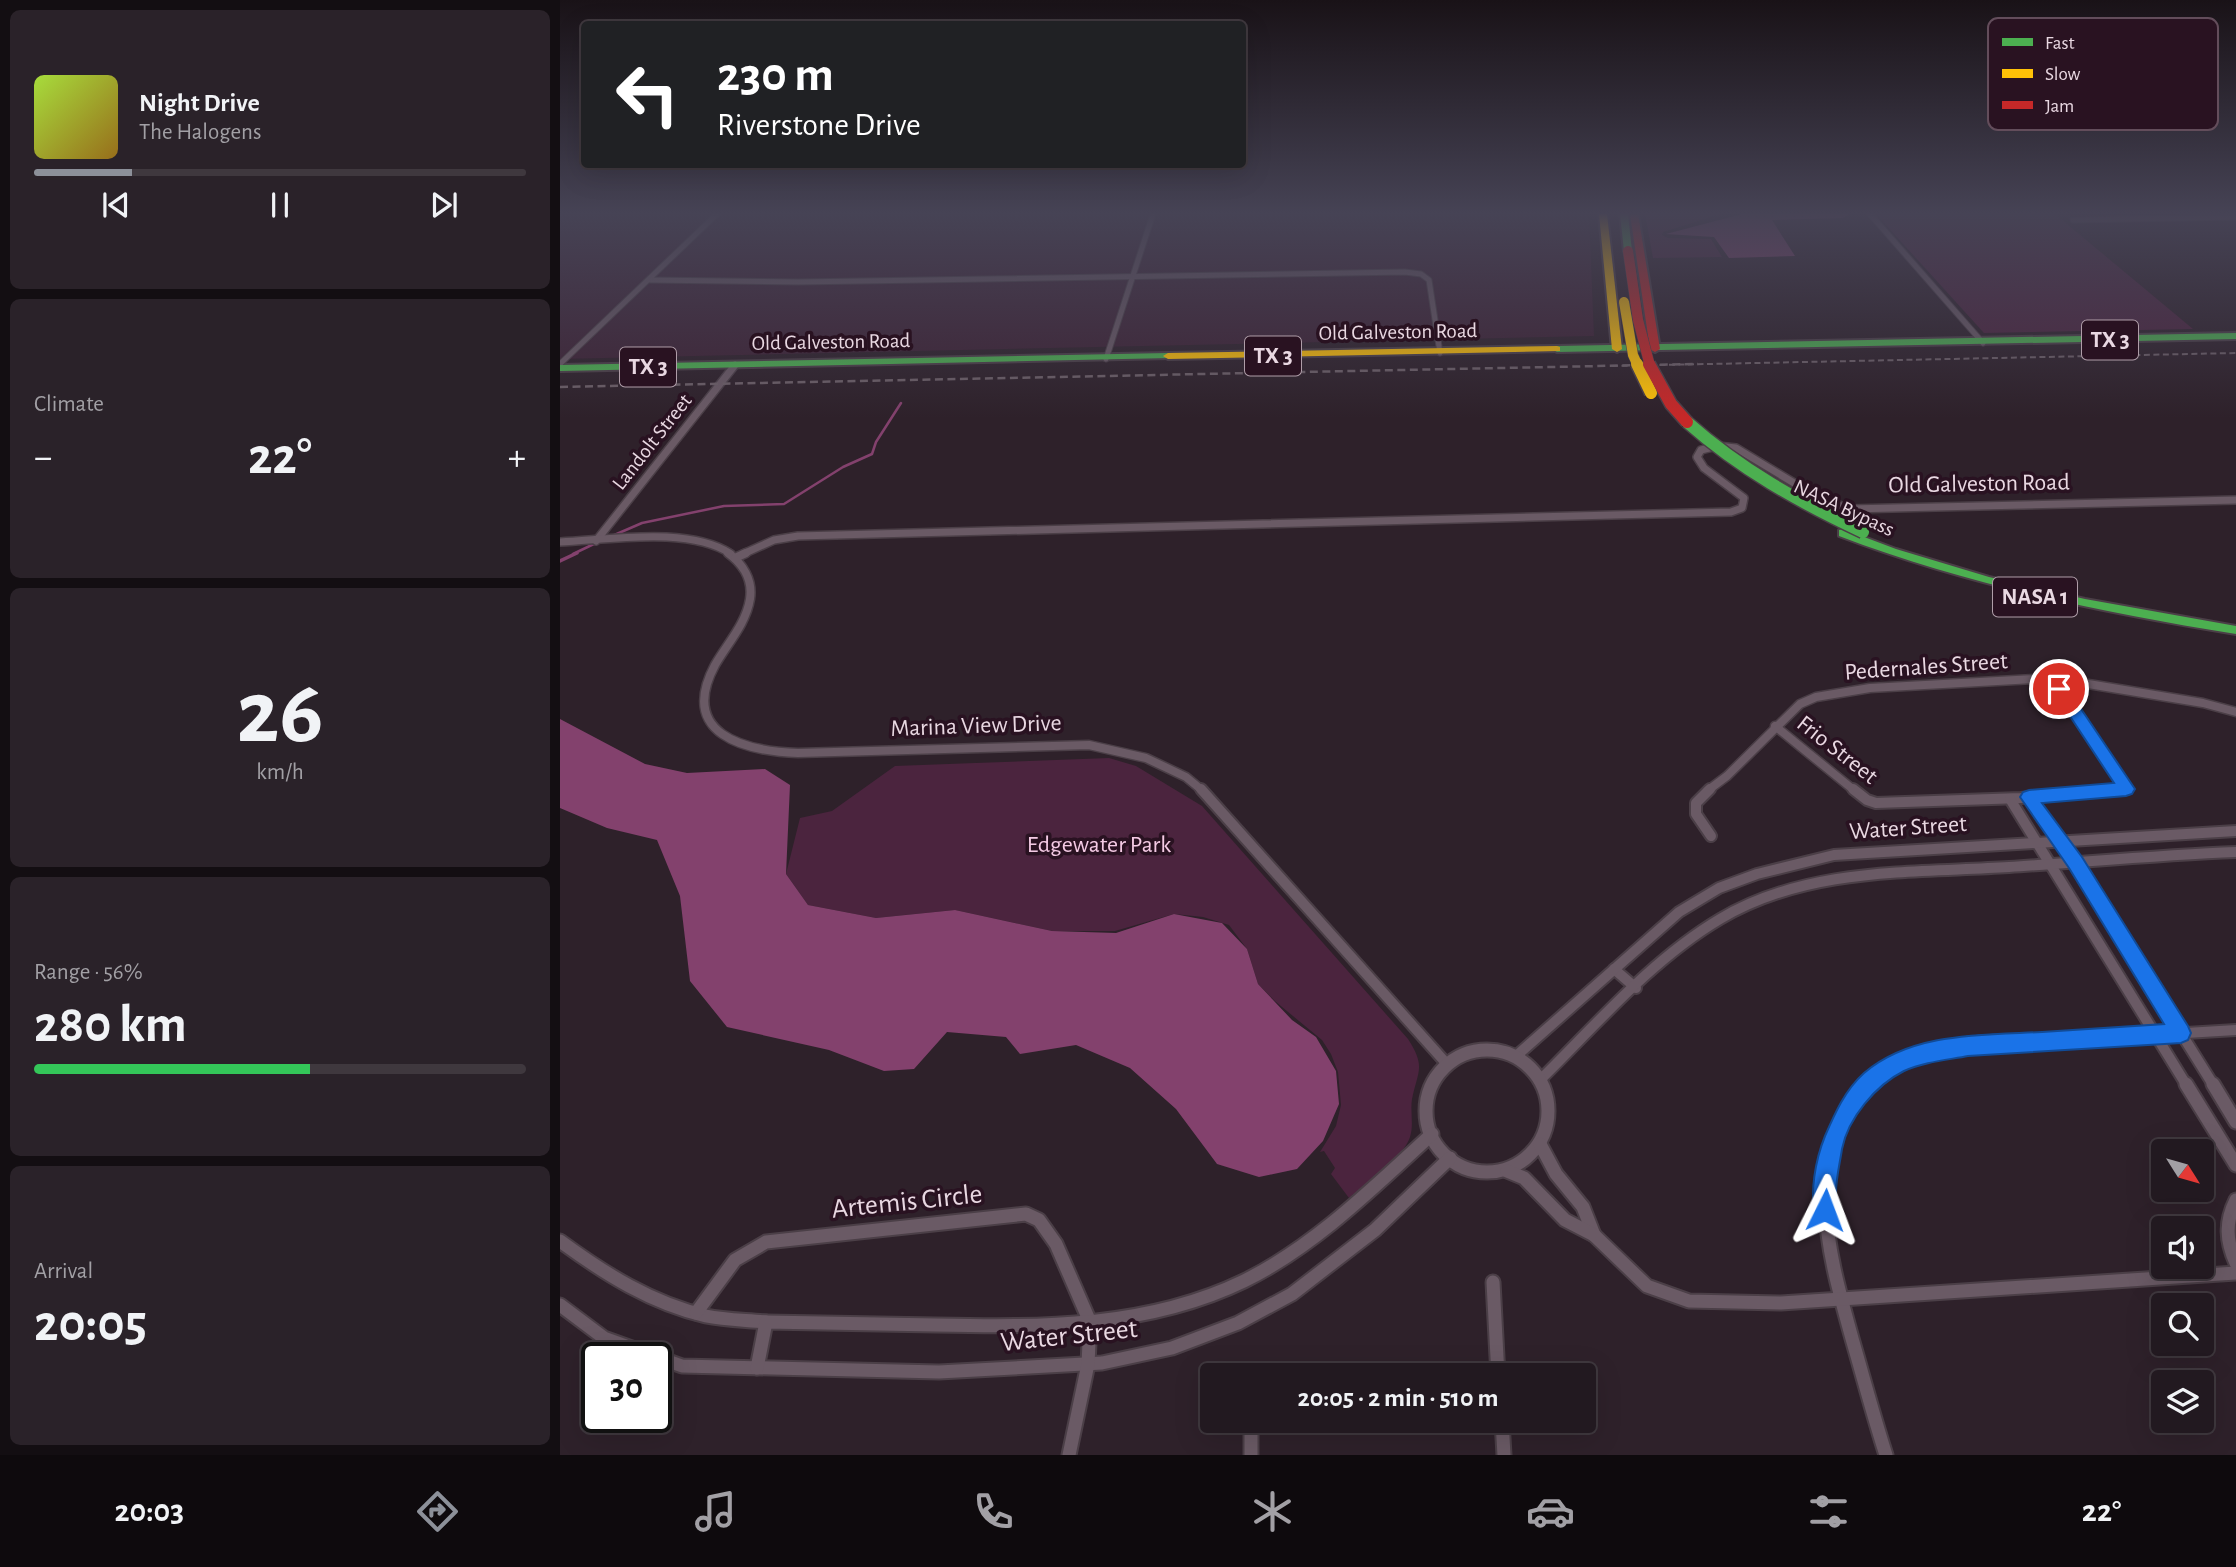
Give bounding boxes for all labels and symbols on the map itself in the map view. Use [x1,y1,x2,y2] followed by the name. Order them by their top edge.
[1988,18,2218,130] legend
[2045,34,2075,53] text: Fast
[2045,65,2081,84] text: Slow
[2045,97,2074,116] text: Jam
[1318,320,1478,344] street label: Old Galveston Road
[2082,320,2138,360] road number: TX 3
[751,330,911,354] street label: Old Galveston Road
[1245,336,1301,376] road number: TX 3
[620,348,676,386] road number: TX 3
[608,390,696,494] street label: Landolt Street
[1888,470,2070,498] street label: Old Galveston Road
[1791,476,1897,540] street label: NASA Bypass
[1993,578,2077,617] road number: NASA 1
[1844,649,2009,685] street label: Pedernales Street
[2029,659,2089,719] pin
[890,711,1062,741] street label: Marina View Drive
[1792,711,1882,789] street label: Frio Street
[1848,812,1968,844] street label: Water Street
[1027,833,1171,857] park label: Edgewater Park
[2151,1139,2214,1202] north arrow
[1788,1173,1862,1247] position arrow
[830,1180,984,1224] street label: Artemis Circle
[999,1315,1139,1357] street label: Water Street
[581,1342,672,1433] speed limit sign: 30

